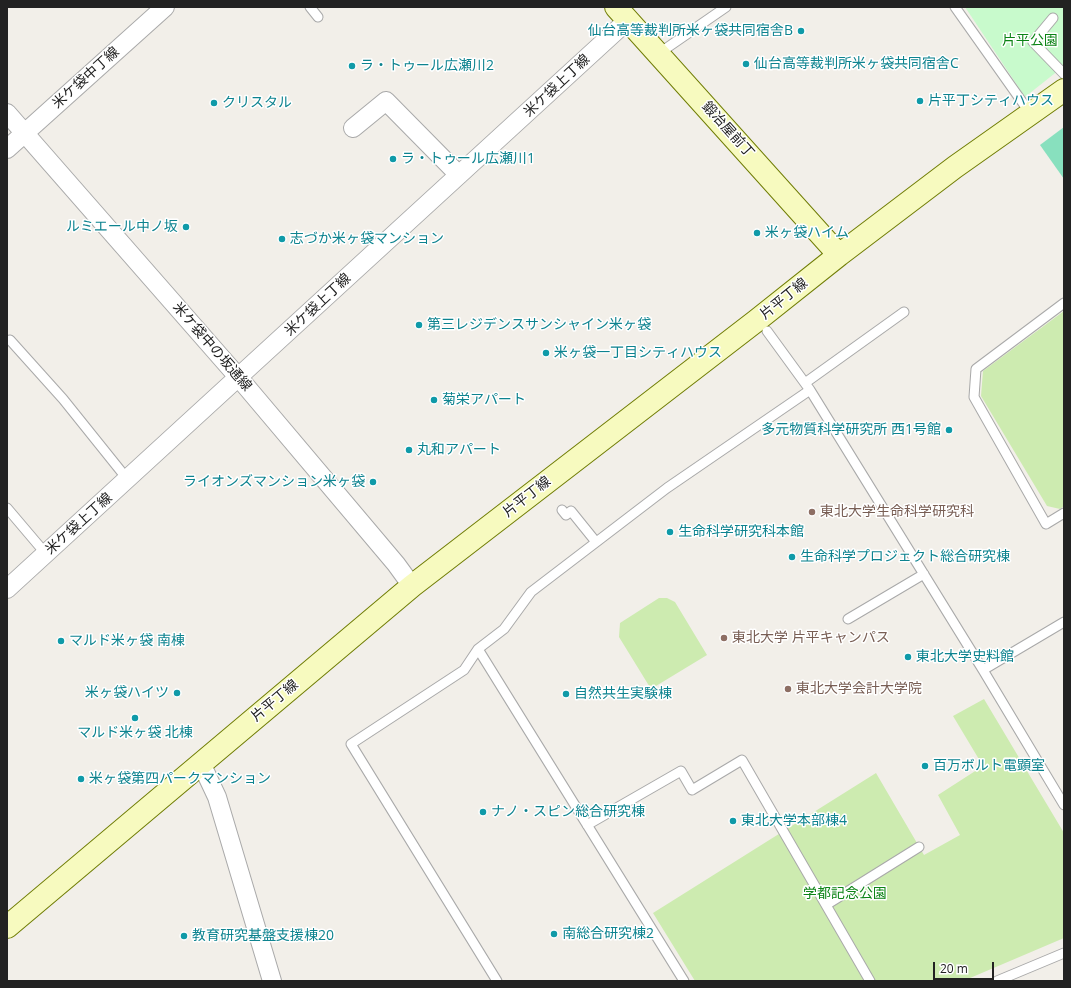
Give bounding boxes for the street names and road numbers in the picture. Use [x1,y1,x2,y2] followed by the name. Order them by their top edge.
[49,44,123,112] street label: 米ケ袋中丁線
[521,51,593,121] street label: 米ケ袋上丁線
[698,98,758,162] street label: 鍛冶屋前丁
[282,270,354,340] street label: 米ケ袋上丁線
[757,275,811,323] street label: 片平丁線
[169,299,255,395] street label: 米ケ袋中の坂通線
[500,473,554,521] street label: 片平丁線
[42,490,116,558] street label: 米ケ袋上丁線
[248,677,302,725] street label: 片平丁線

